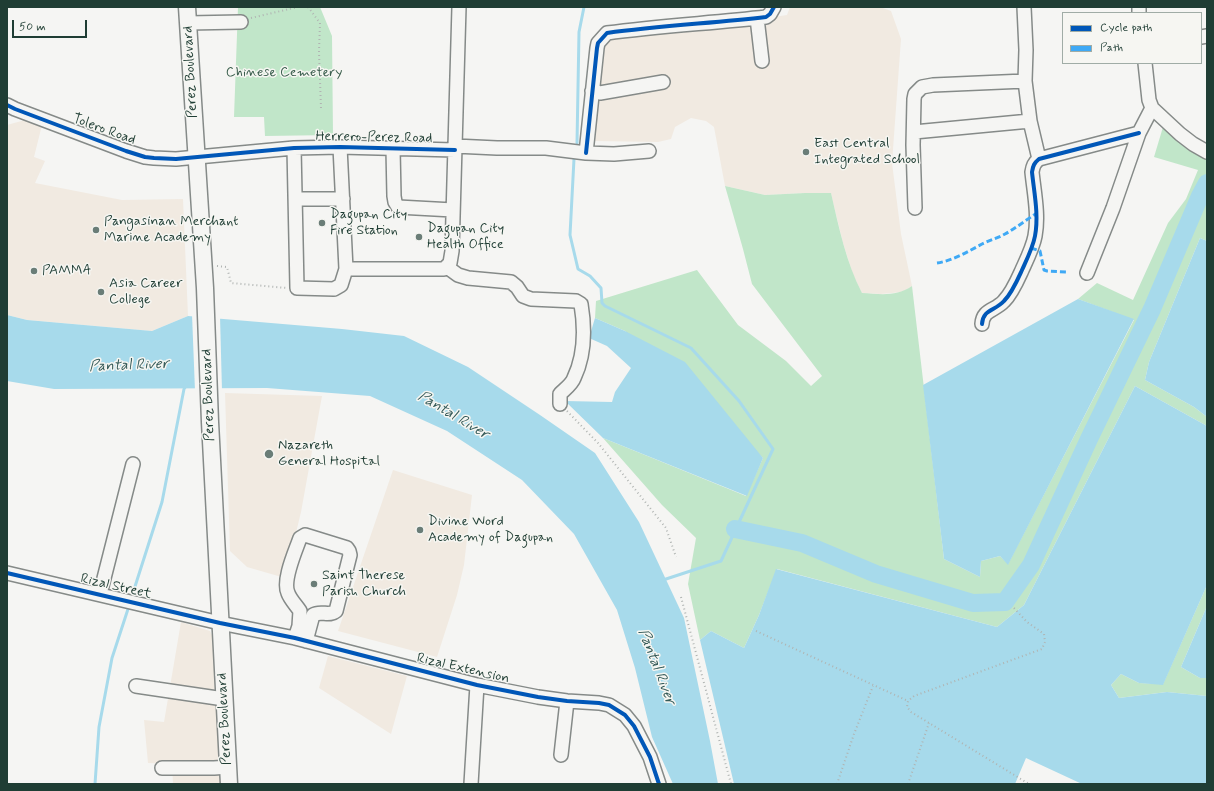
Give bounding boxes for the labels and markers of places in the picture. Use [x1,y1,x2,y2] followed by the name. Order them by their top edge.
[814,136,920,168] place label: East Central Integrated School
[801,147,811,157] marker: East Central Integrated School
[330,207,407,240] place label: Dagupan City Fire Station
[104,214,238,246] place label: Pangasinan Merchant Marine Academy
[317,218,327,228] marker: Dagupan City Fire Station
[427,221,504,254] place label: Dagupan City Health Office
[91,225,101,235] marker: Pangasinan Merchant Marine Academy
[414,232,424,242] marker: Dagupan City Health Office
[42,263,91,279] place label: PAMMA
[29,266,39,276] marker: PAMMA
[109,276,183,308] place label: Asia Career College
[96,287,106,297] marker: Asia Career College
[278,438,380,470] place label: Nazareth General Hospital
[263,448,275,460] marker: Nazareth General Hospital
[428,514,553,546] place label: Divine Word Academy of Dagupan
[415,525,425,535] marker: Divine Word Academy of Dagupan
[322,568,406,600] place label: Saint Therese Parish Church
[309,579,319,589] marker: Saint Therese Parish Church

